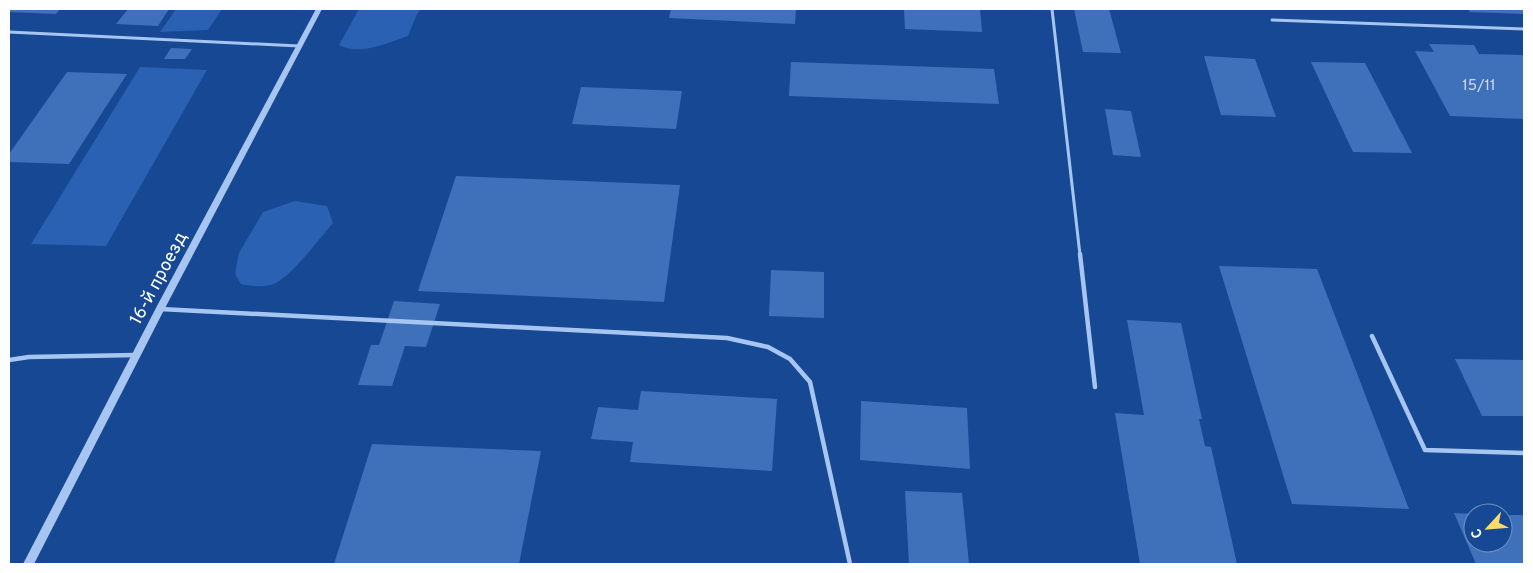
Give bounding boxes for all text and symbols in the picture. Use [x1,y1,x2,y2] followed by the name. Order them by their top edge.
[1462,77,1496,96] house number: 15/11
[125,228,193,329] street label: 16-й проезд
[1463,503,1513,553] north arrow
[1468,525,1487,541] text: С

